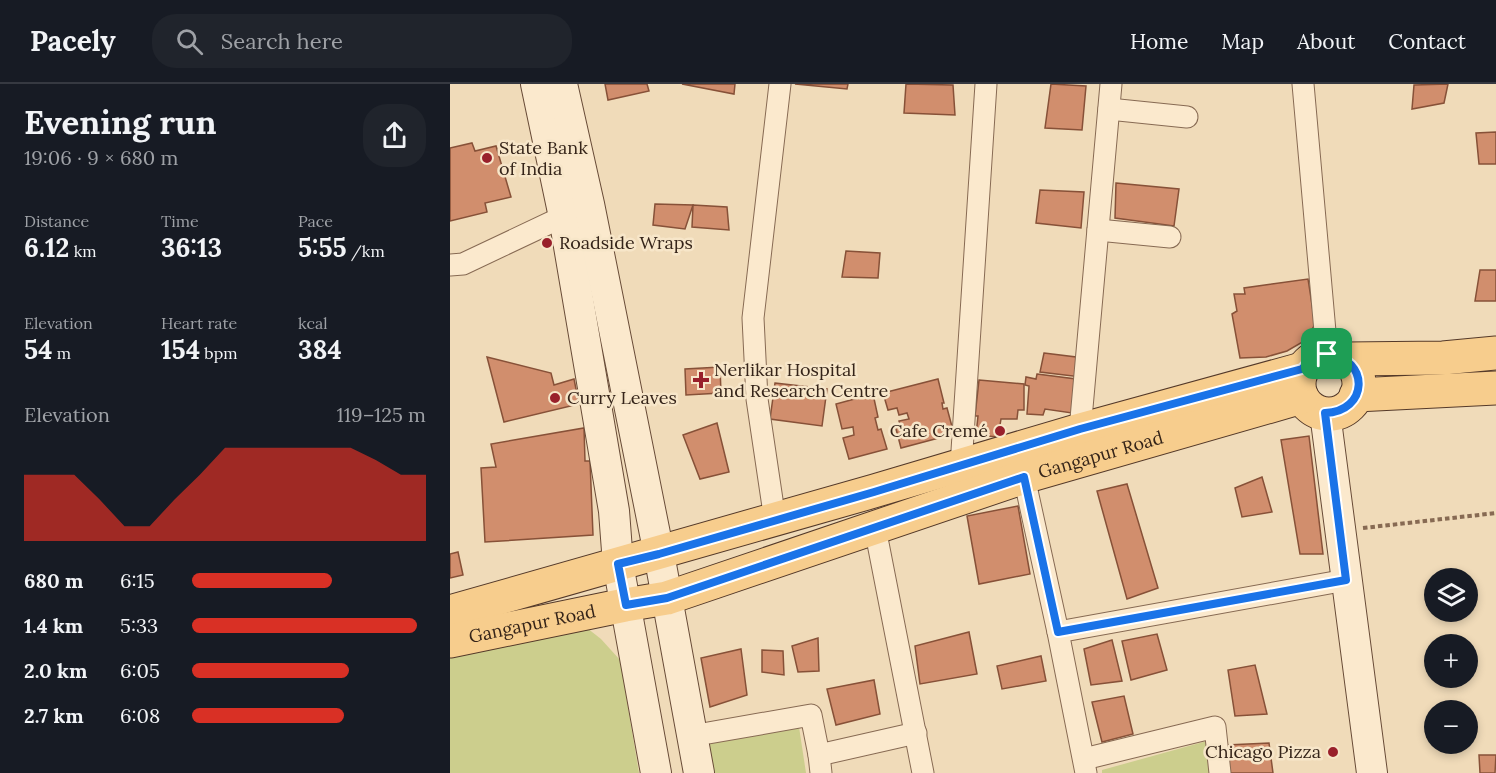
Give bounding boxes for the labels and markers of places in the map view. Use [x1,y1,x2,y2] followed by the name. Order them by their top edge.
[499,136,588,180] place label: State Bank of India
[480,151,494,165] marker: State Bank of India
[559,231,693,254] place label: Roadside Wraps
[540,236,554,250] marker: Roadside Wraps
[1301,328,1352,379] pin
[714,358,888,402] place label: Nerlikar Hospital and Research Centre
[692,371,710,389] marker: Nerlikar Hospital and Research Centre
[567,386,677,409] place label: Curry Leaves
[548,391,562,405] marker: Curry Leaves
[890,419,988,442] place label: Cafe Cremé
[993,424,1007,438] marker: Cafe Cremé
[1205,740,1321,763] place label: Chicago Pizza
[1326,745,1340,759] marker: Chicago Pizza

